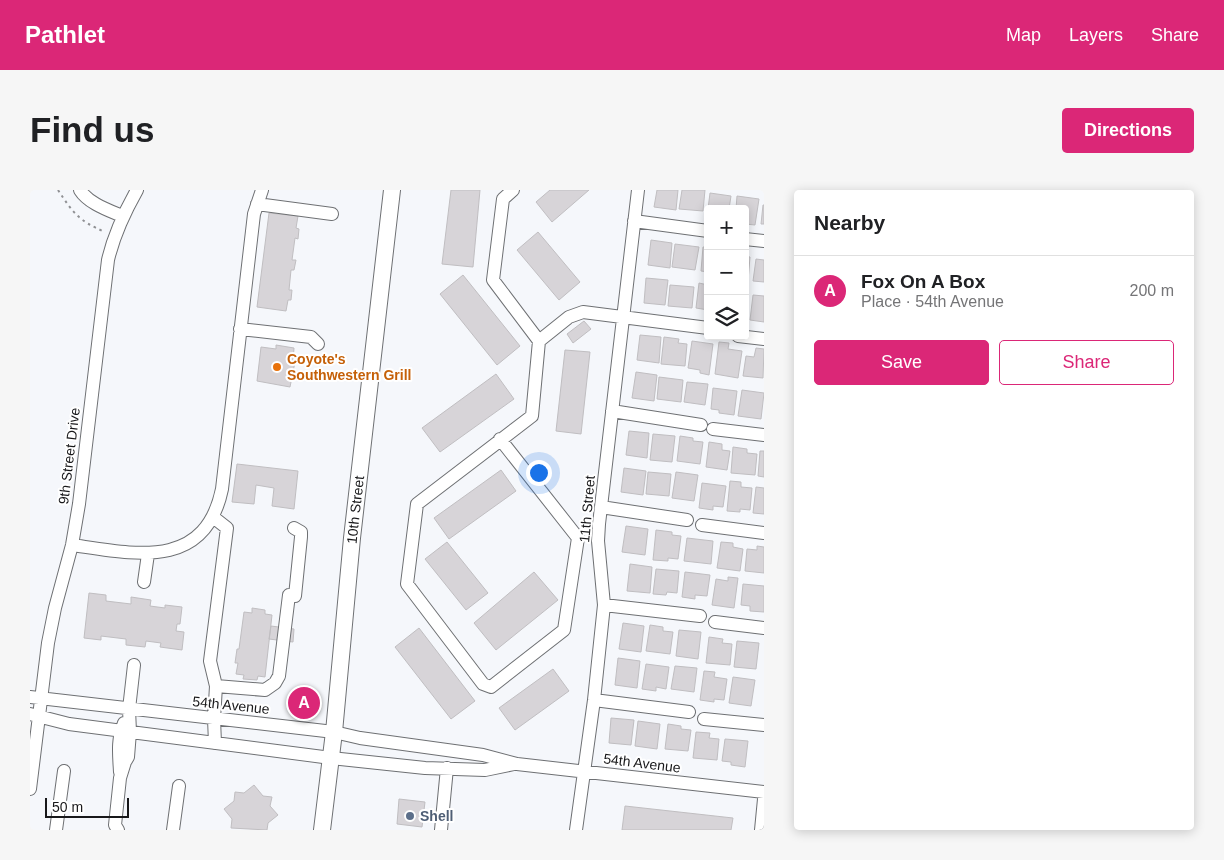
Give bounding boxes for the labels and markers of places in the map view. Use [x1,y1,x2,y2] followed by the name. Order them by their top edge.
[287,351,411,383] place label: Coyote's Southwestern Grill
[271,361,283,373] marker: Coyote's Southwestern Grill
[288,684,320,722] pin: A
[420,808,453,824] place label: Shell
[404,810,416,822] marker: Shell

